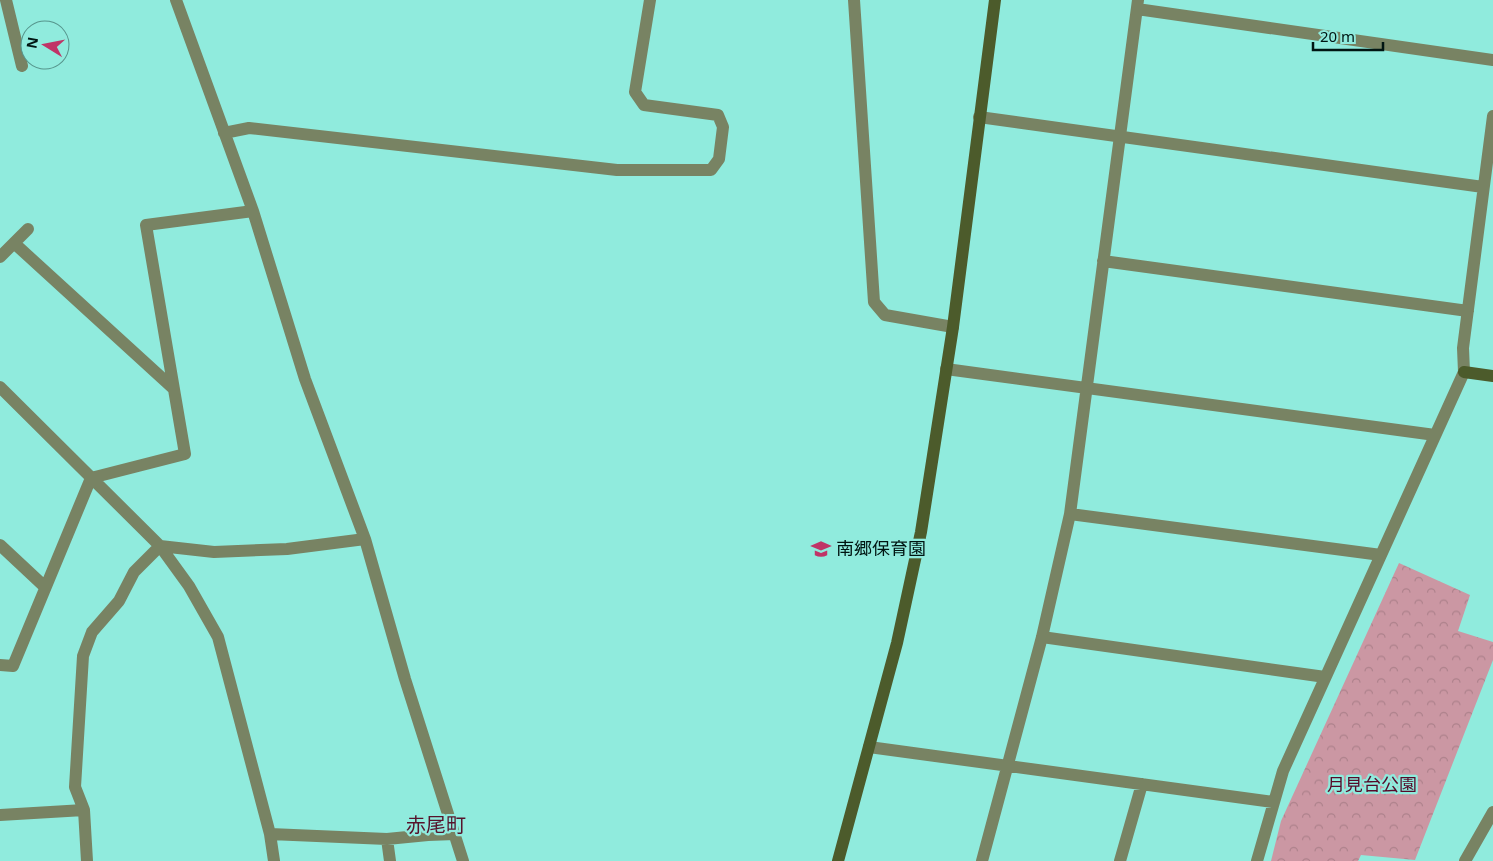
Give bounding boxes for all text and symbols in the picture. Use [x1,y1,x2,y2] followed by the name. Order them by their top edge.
[20,20,70,70] north arrow
[1313,20,1383,52] scale bar
[1320,26,1355,46] text: 20 m
[21,35,42,50] text: N
[836,536,926,560] place label: 南郷保育園
[810,538,832,560] school or university icon: 南郷保育園
[1327,772,1417,796] park label: 月見台公園
[406,811,466,838] district label: 赤尾町

